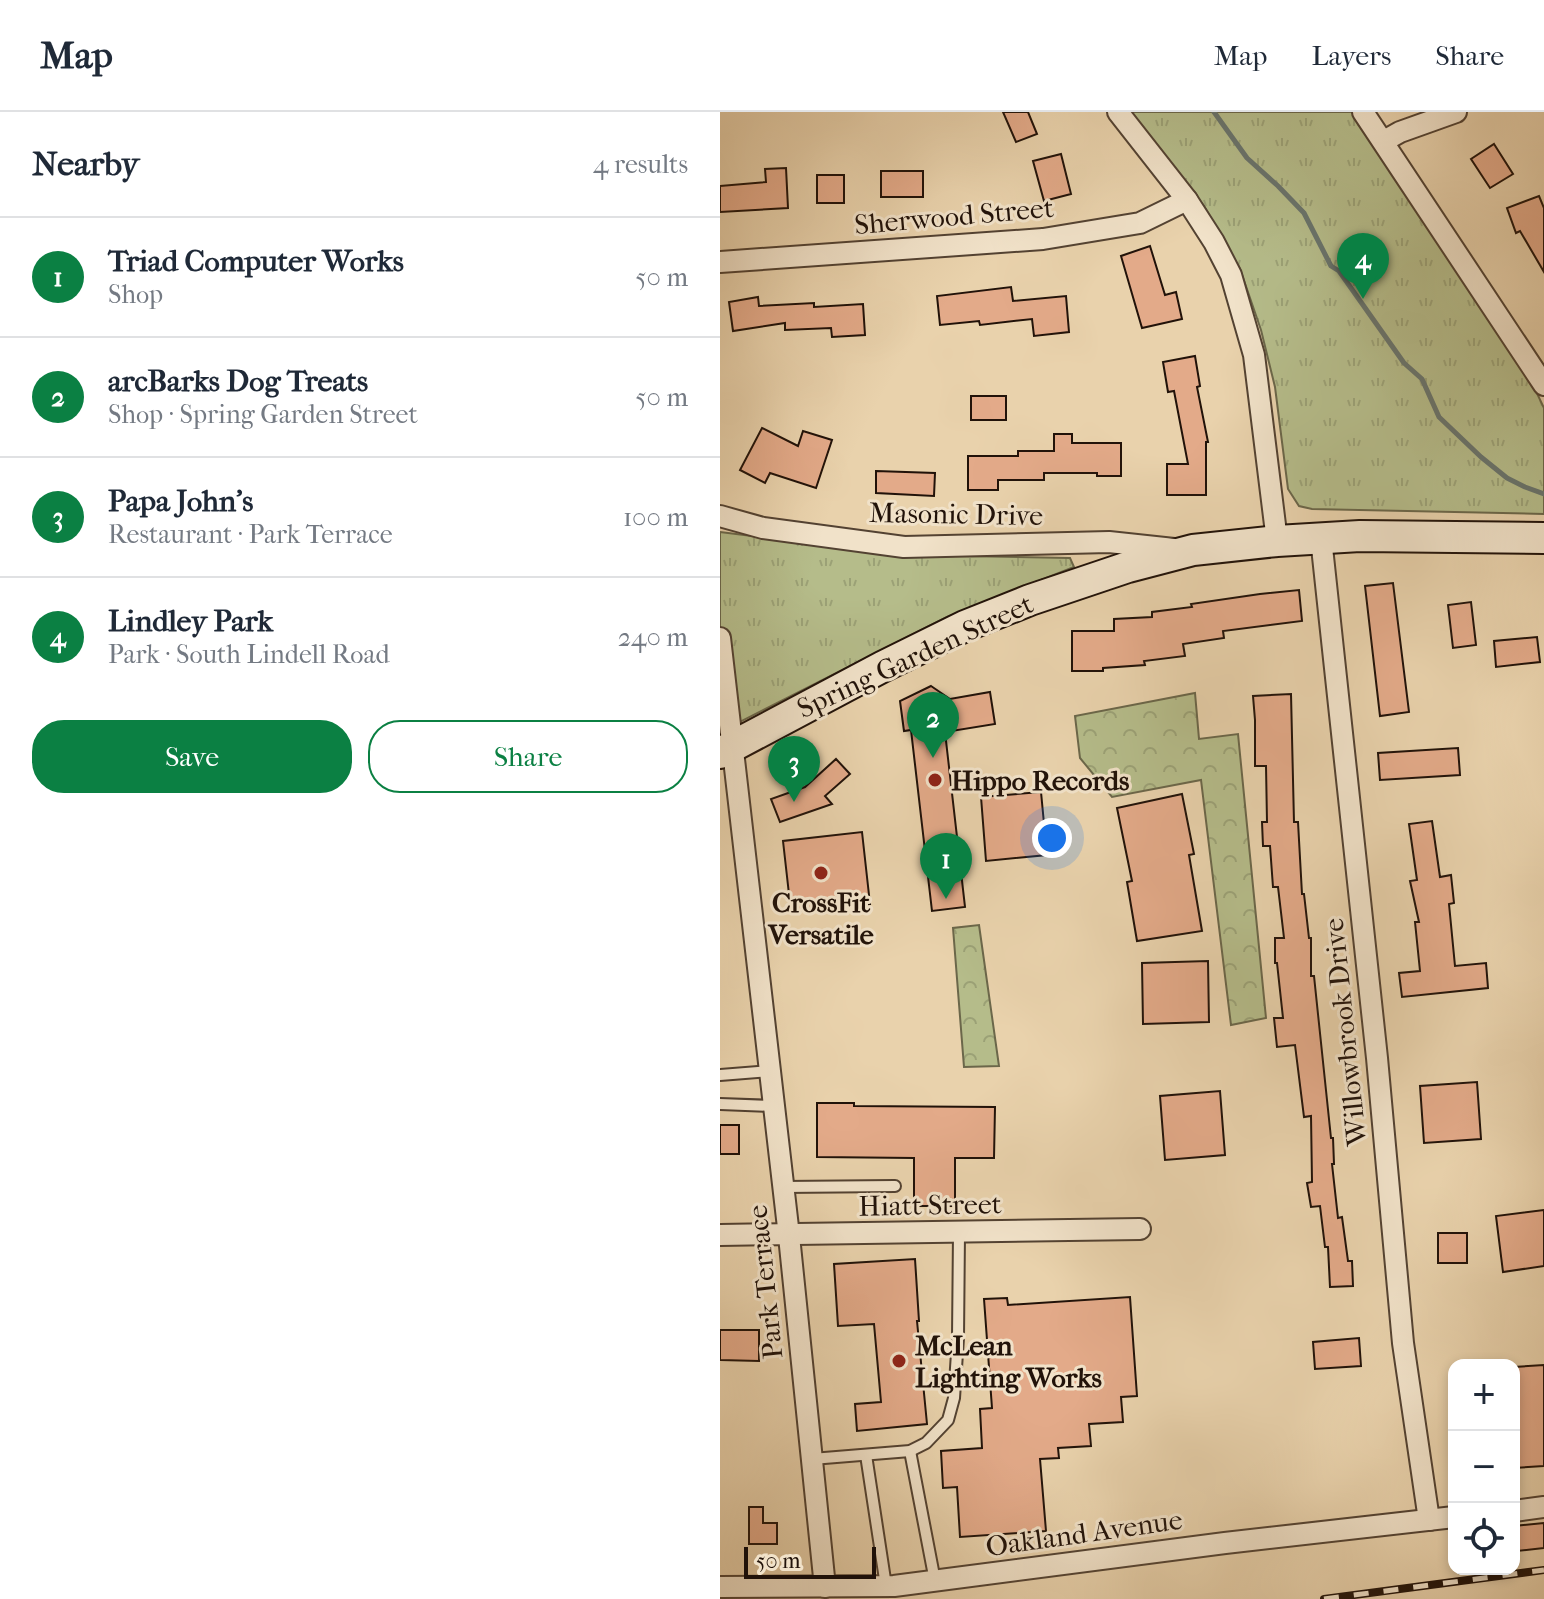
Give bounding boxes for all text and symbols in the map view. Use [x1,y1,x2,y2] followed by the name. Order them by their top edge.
[40,33,113,78] text: Map
[1214,39,1267,72] text: Map
[1311,39,1391,72] text: Layers
[1435,39,1504,72] text: Share
[32,144,139,184] text: Nearby
[593,149,688,180] text: 4 results
[853,191,1055,241] street label: Sherwood Street
[1337,233,1389,299] pin: 4
[108,244,404,279] text: Triad Computer Works
[53,262,63,293] text: 1
[635,262,688,293] text: 50 m
[108,279,163,310] text: Shop
[108,364,368,399] text: arcBarks Dog Treats
[51,382,65,413] text: 2
[635,382,688,413] text: 50 m
[108,399,418,430] text: Shop · Spring Garden Street
[108,484,253,519] text: Papa John's
[869,496,1043,532] street label: Masonic Drive
[53,502,63,533] text: 3
[623,502,688,533] text: 100 m
[108,519,393,550] text: Restaurant · Park Terrace
[792,587,1038,725] street label: Spring Garden Street
[108,604,273,639] text: Lindley Park
[50,622,66,653] text: 4
[618,622,688,653] text: 240 m
[108,639,390,670] text: Park · South Lindell Road
[907,692,959,758] pin: 2
[32,720,352,793] button: Save
[368,720,688,793] button: Share
[768,736,820,802] pin: 3
[951,764,1129,797] place label: Hippo Records
[926,771,944,789] marker: Hippo Records
[1032,818,1072,858] your location
[920,833,972,899] pin: 1
[812,864,830,882] marker: CrossFit Versatile
[767,886,874,951] place label: CrossFit Versatile
[1317,916,1373,1148] street label: Willowbrook Drive
[858,1187,1002,1223] street label: Hiatt Street
[740,1203,790,1361] street label: Park Terrace
[915,1329,1102,1394] place label: McLean Lighting Works
[890,1352,908,1370] marker: McLean Lighting Works
[1448,1359,1520,1575] map controls
[1448,1359,1520,1431] button: +
[1448,1431,1520,1503] button: −
[984,1503,1184,1563] street label: Oakland Avenue
[1448,1503,1520,1575] button: locate
[744,1543,876,1579] scale bar
[756,1548,801,1574] text: 50 m

